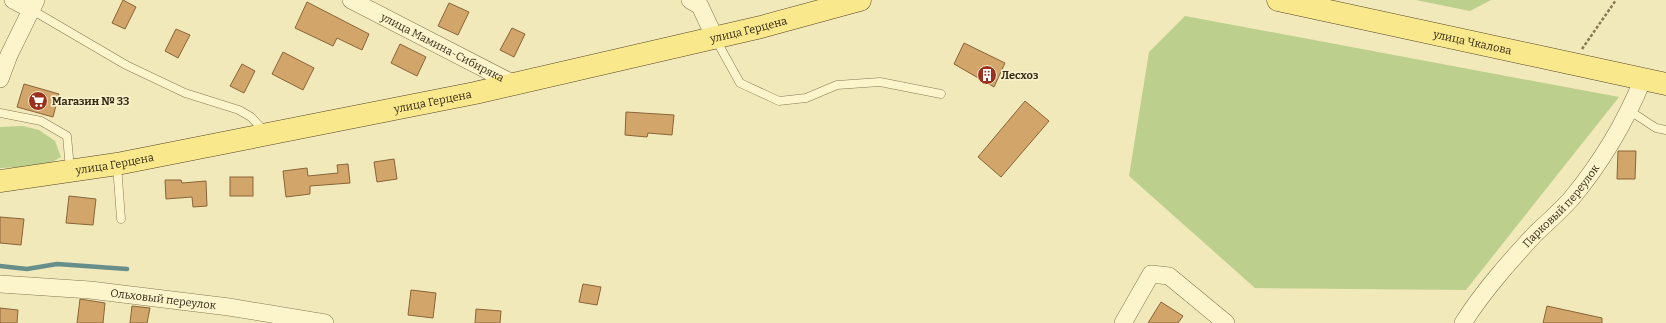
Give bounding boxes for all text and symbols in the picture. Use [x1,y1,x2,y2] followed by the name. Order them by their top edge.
[378,10,506,84] street label: улица Мамина-Сибиряка
[708,14,789,45] street label: улица Герцена
[1431,27,1513,57] street label: улица Чкалова
[976,64,998,86] building icon: Лесхоз
[1001,69,1039,82] place label: Лесхоз
[392,87,473,116] street label: улица Герцена
[27,90,49,112] supermarket icon: Магазин № 33
[52,95,129,108] place label: Магазин № 33
[74,150,155,177] street label: улица Герцена
[1520,161,1602,250] street label: Парковый переулок
[110,286,217,312] street label: Ольховый переулок

